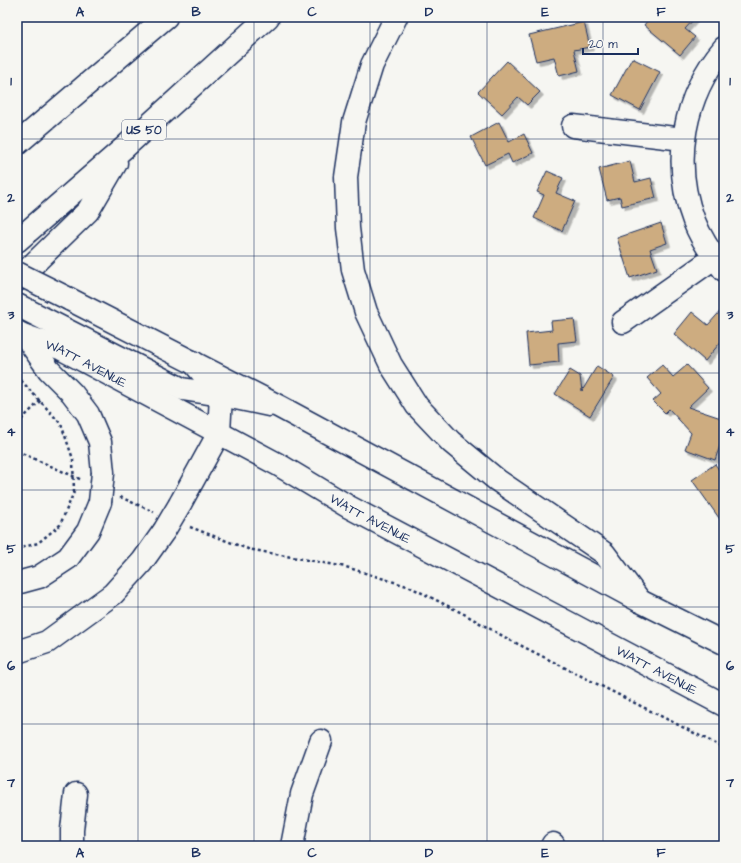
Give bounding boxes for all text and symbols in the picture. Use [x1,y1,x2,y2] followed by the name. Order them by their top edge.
[76,3,85,21] text: A
[191,3,201,21] text: B
[307,3,317,21] text: C
[425,3,434,21] text: D
[541,3,549,21] text: E
[656,3,666,21] text: F
[583,30,638,56] scale bar
[589,36,618,53] text: 20 m
[10,72,12,90] text: 1
[729,72,731,90] text: 1
[122,120,166,140] road number: US 50
[6,189,15,207] text: 2
[725,189,734,207] text: 2
[7,306,15,324] text: 3
[726,306,734,324] text: 3
[43,336,130,392] street label: WATT AVENUE
[7,423,16,441] text: 4
[726,423,735,441] text: 4
[326,490,414,548] street label: WATT AVENUE
[6,540,16,558] text: 5
[725,540,735,558] text: 5
[613,642,700,699] street label: WATT AVENUE
[7,657,16,675] text: 6
[726,657,735,675] text: 6
[6,774,16,792] text: 7
[725,774,735,792] text: 7
[76,844,85,862] text: A
[191,844,201,862] text: B
[307,844,317,862] text: C
[425,844,434,862] text: D
[541,844,549,862] text: E
[656,844,666,862] text: F

